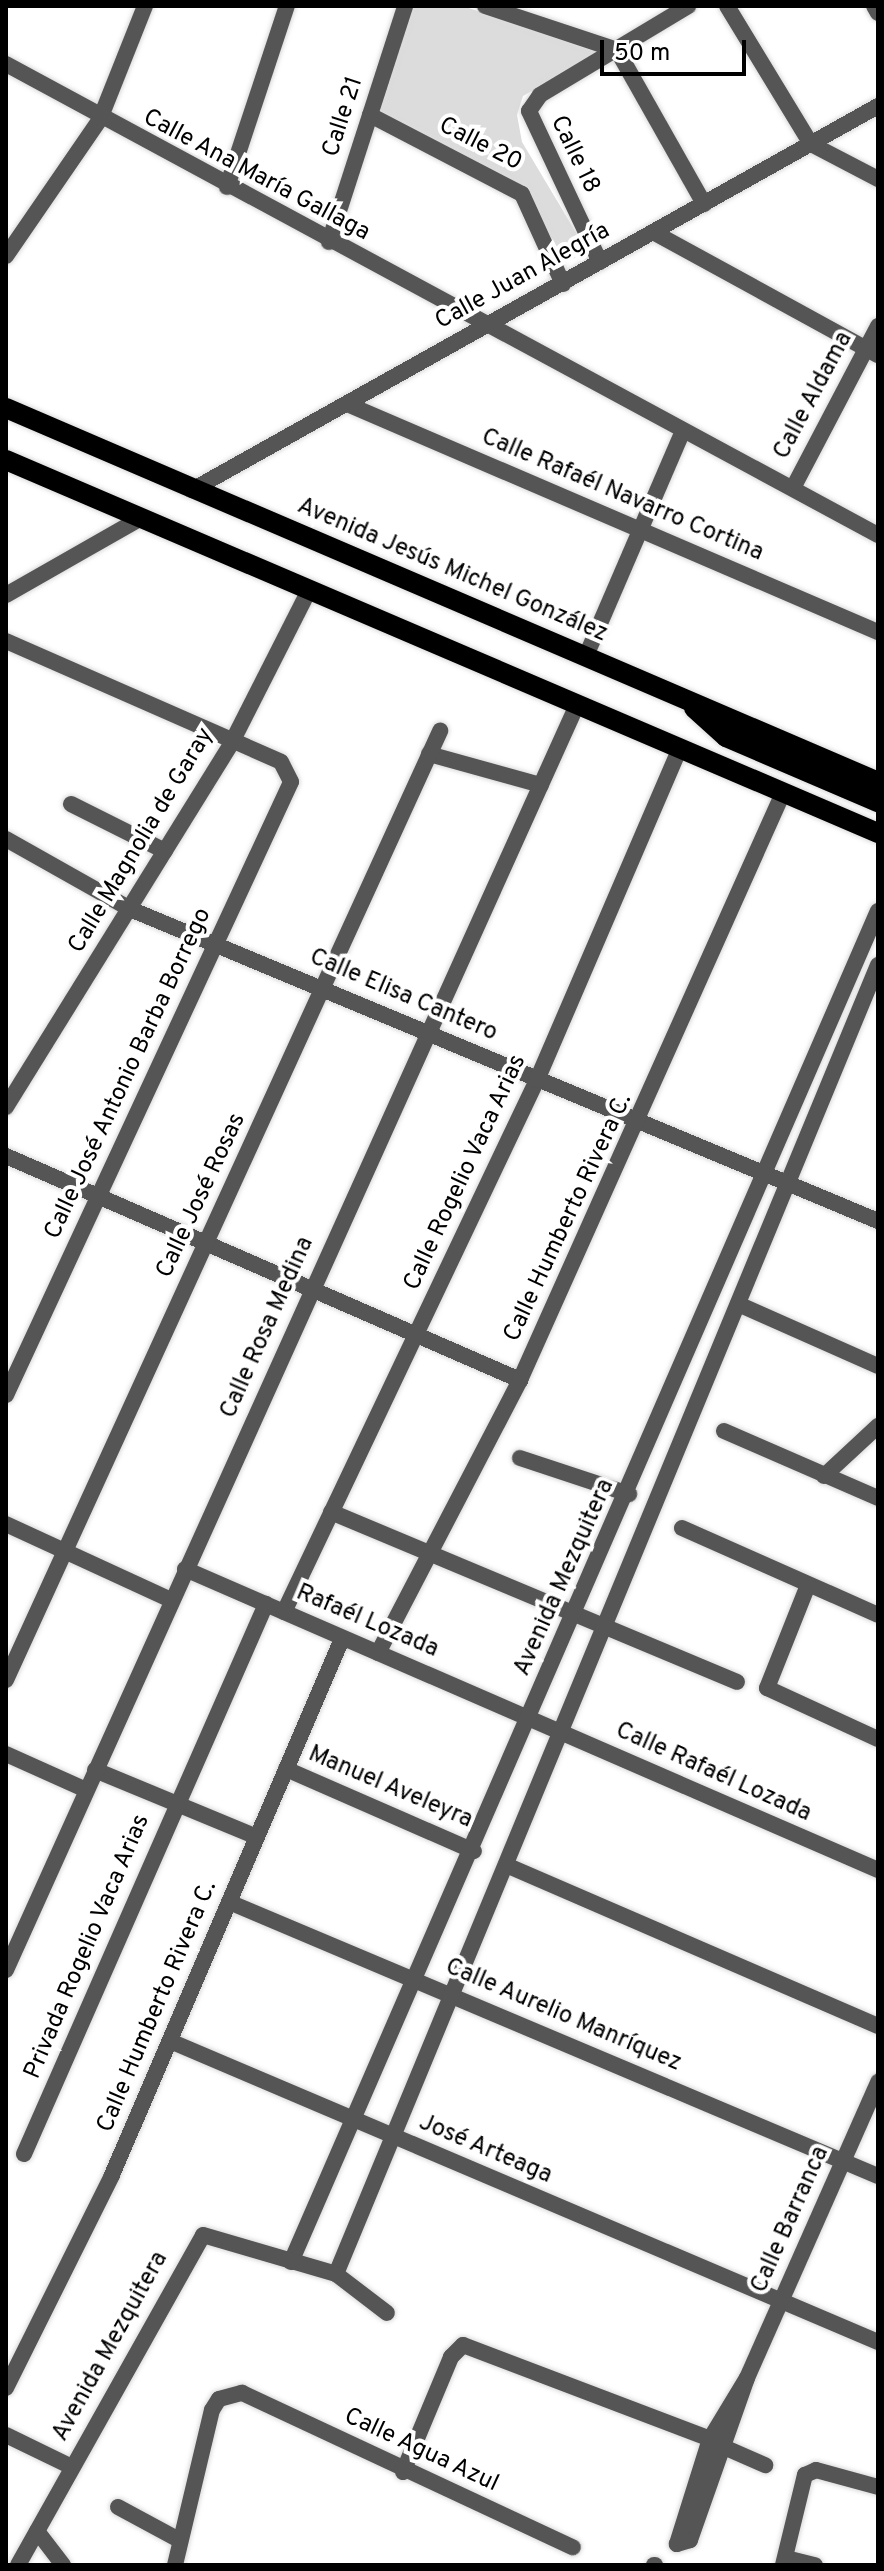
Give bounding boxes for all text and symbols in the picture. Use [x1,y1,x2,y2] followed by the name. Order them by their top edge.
[604,24,750,74] scale bar
[614,39,670,69] text: 50 m
[317,73,371,161] street label: Calle 21
[137,104,375,248] street label: Calle Ana María Gallaga
[543,111,605,199] street label: Calle 18
[434,112,526,178] street label: Calle 20
[430,217,616,337] street label: Calle Juan Alegría
[768,327,860,465] street label: Calle Aldama
[477,423,767,569] street label: Calle Rafaél Navarro Cortina
[293,492,611,650] street label: Avenida Jesús Michel González
[63,723,221,959] street label: Calle Magnolia de Garay
[39,904,219,1244] street label: Calle José Antonio Barba Borrego
[305,943,501,1049] street label: Calle Elisa Cantero
[398,1050,534,1296] street label: Calle Rogelio Vaca Arias
[499,1089,639,1347] street label: Calle Humberto Rivera C.
[151,1109,253,1283] street label: Calle José Rosas
[215,1233,321,1423] street label: Calle Rosa Medina
[509,1475,621,1681] street label: Avenida Mezquitera
[291,1579,443,1665] street label: Rafaél Lozada
[611,1717,815,1829] street label: Calle Rafaél Lozada
[303,1740,477,1836] street label: Manuel Aveleyra
[19,1810,157,2084] street label: Privada Rogelio Vaca Arias
[92,1877,224,2137] street label: Calle Humberto Rivera C.
[440,1953,686,2079] street label: Calle Aurelio Manríquez
[414,2109,556,2191] street label: José Arteaga
[746,2142,836,2298] street label: Calle Barranca
[47,2247,175,2447] street label: Avenida Mezquitera
[338,2402,504,2500] street label: Calle Agua Azul

